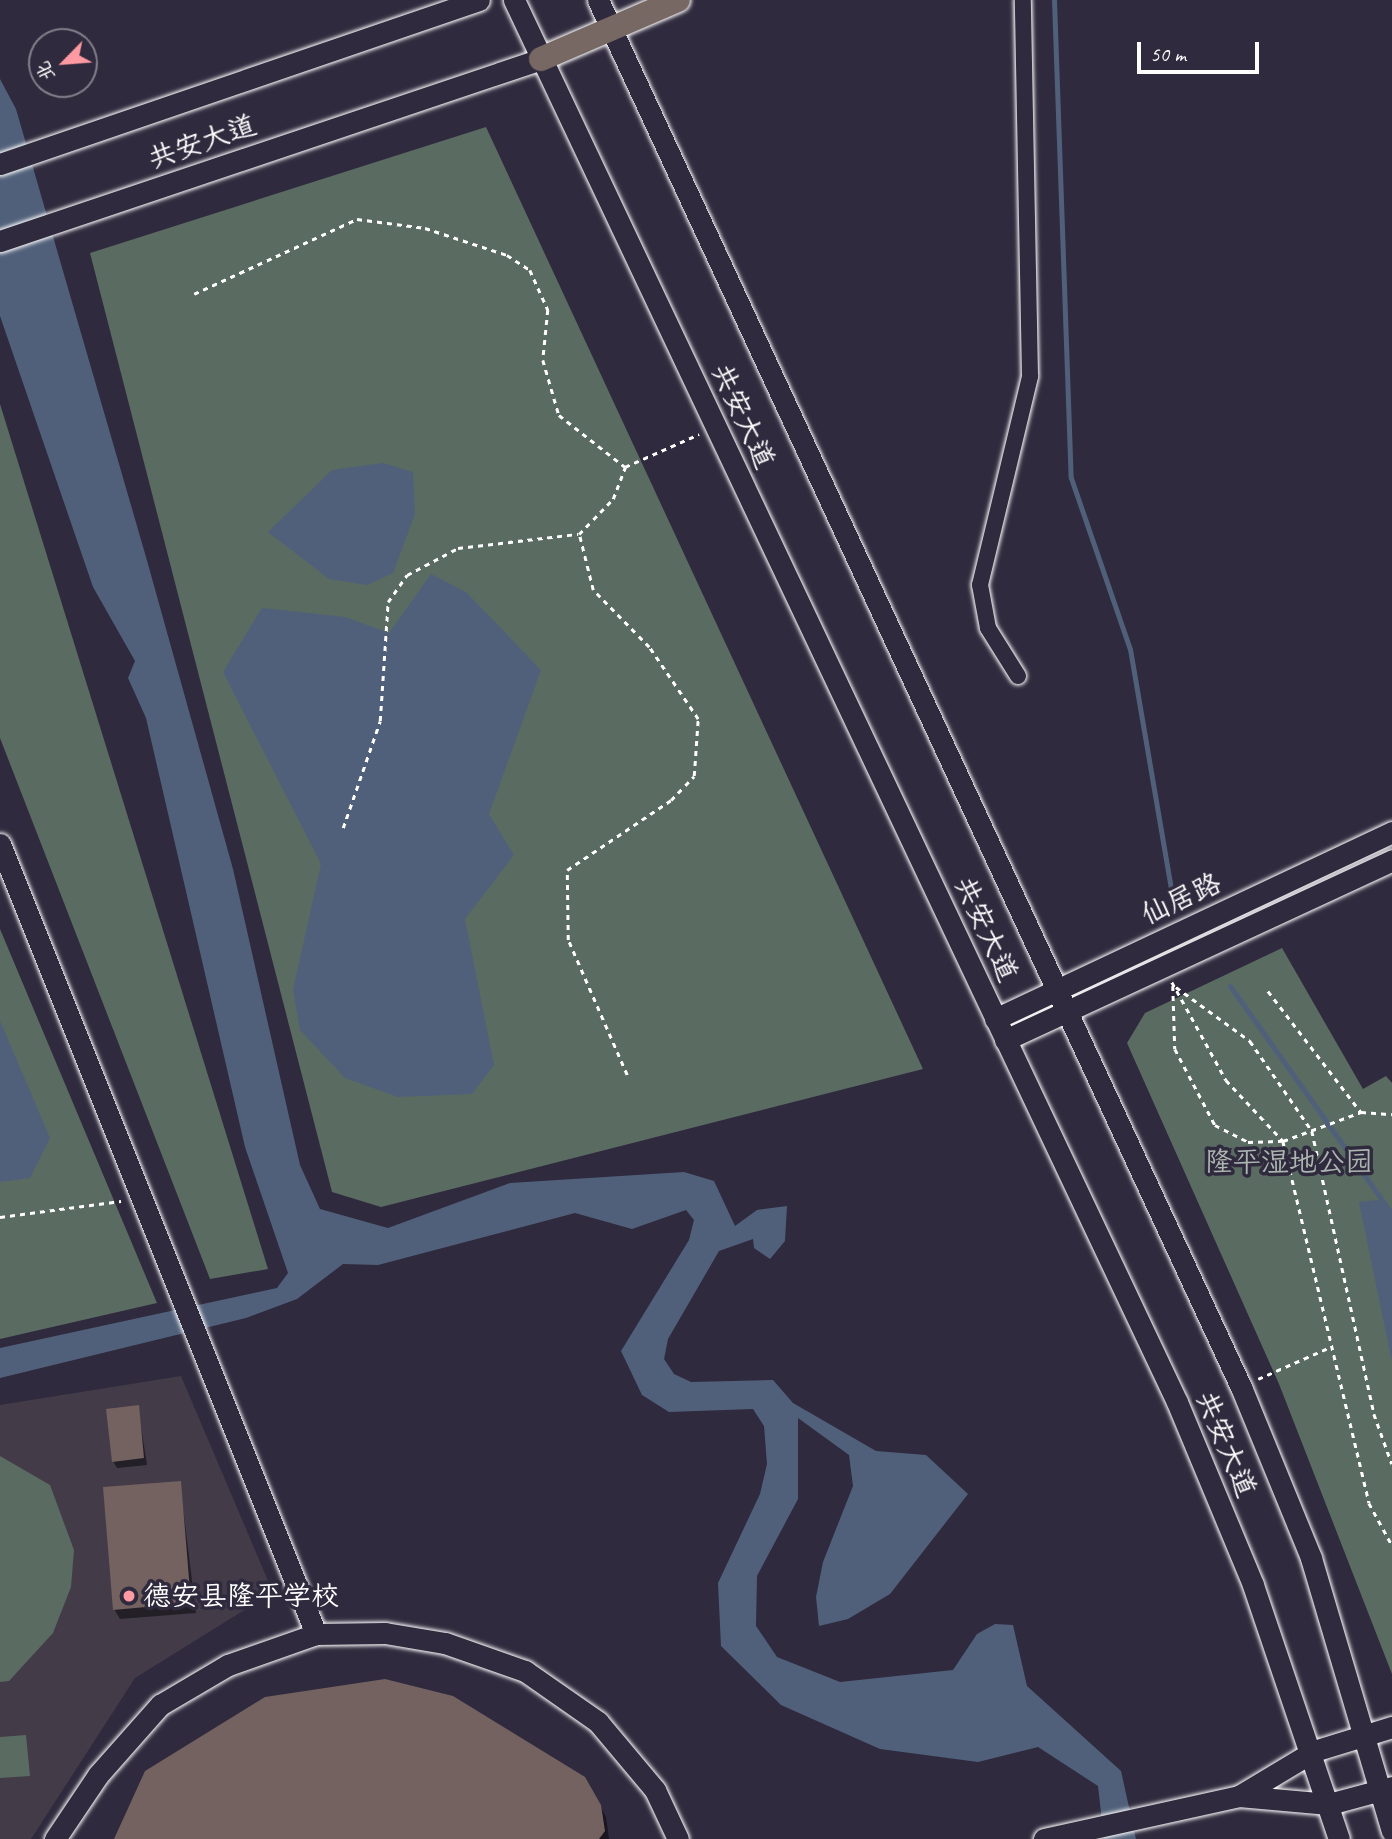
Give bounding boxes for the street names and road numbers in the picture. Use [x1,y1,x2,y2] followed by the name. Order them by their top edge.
[144,108,260,176] street label: 共安大道
[704,358,782,474] street label: 共安大道
[1136,866,1226,932] street label: 仙居路
[947,871,1025,987] street label: 共安大道
[1189,1386,1263,1502] street label: 共安大道

